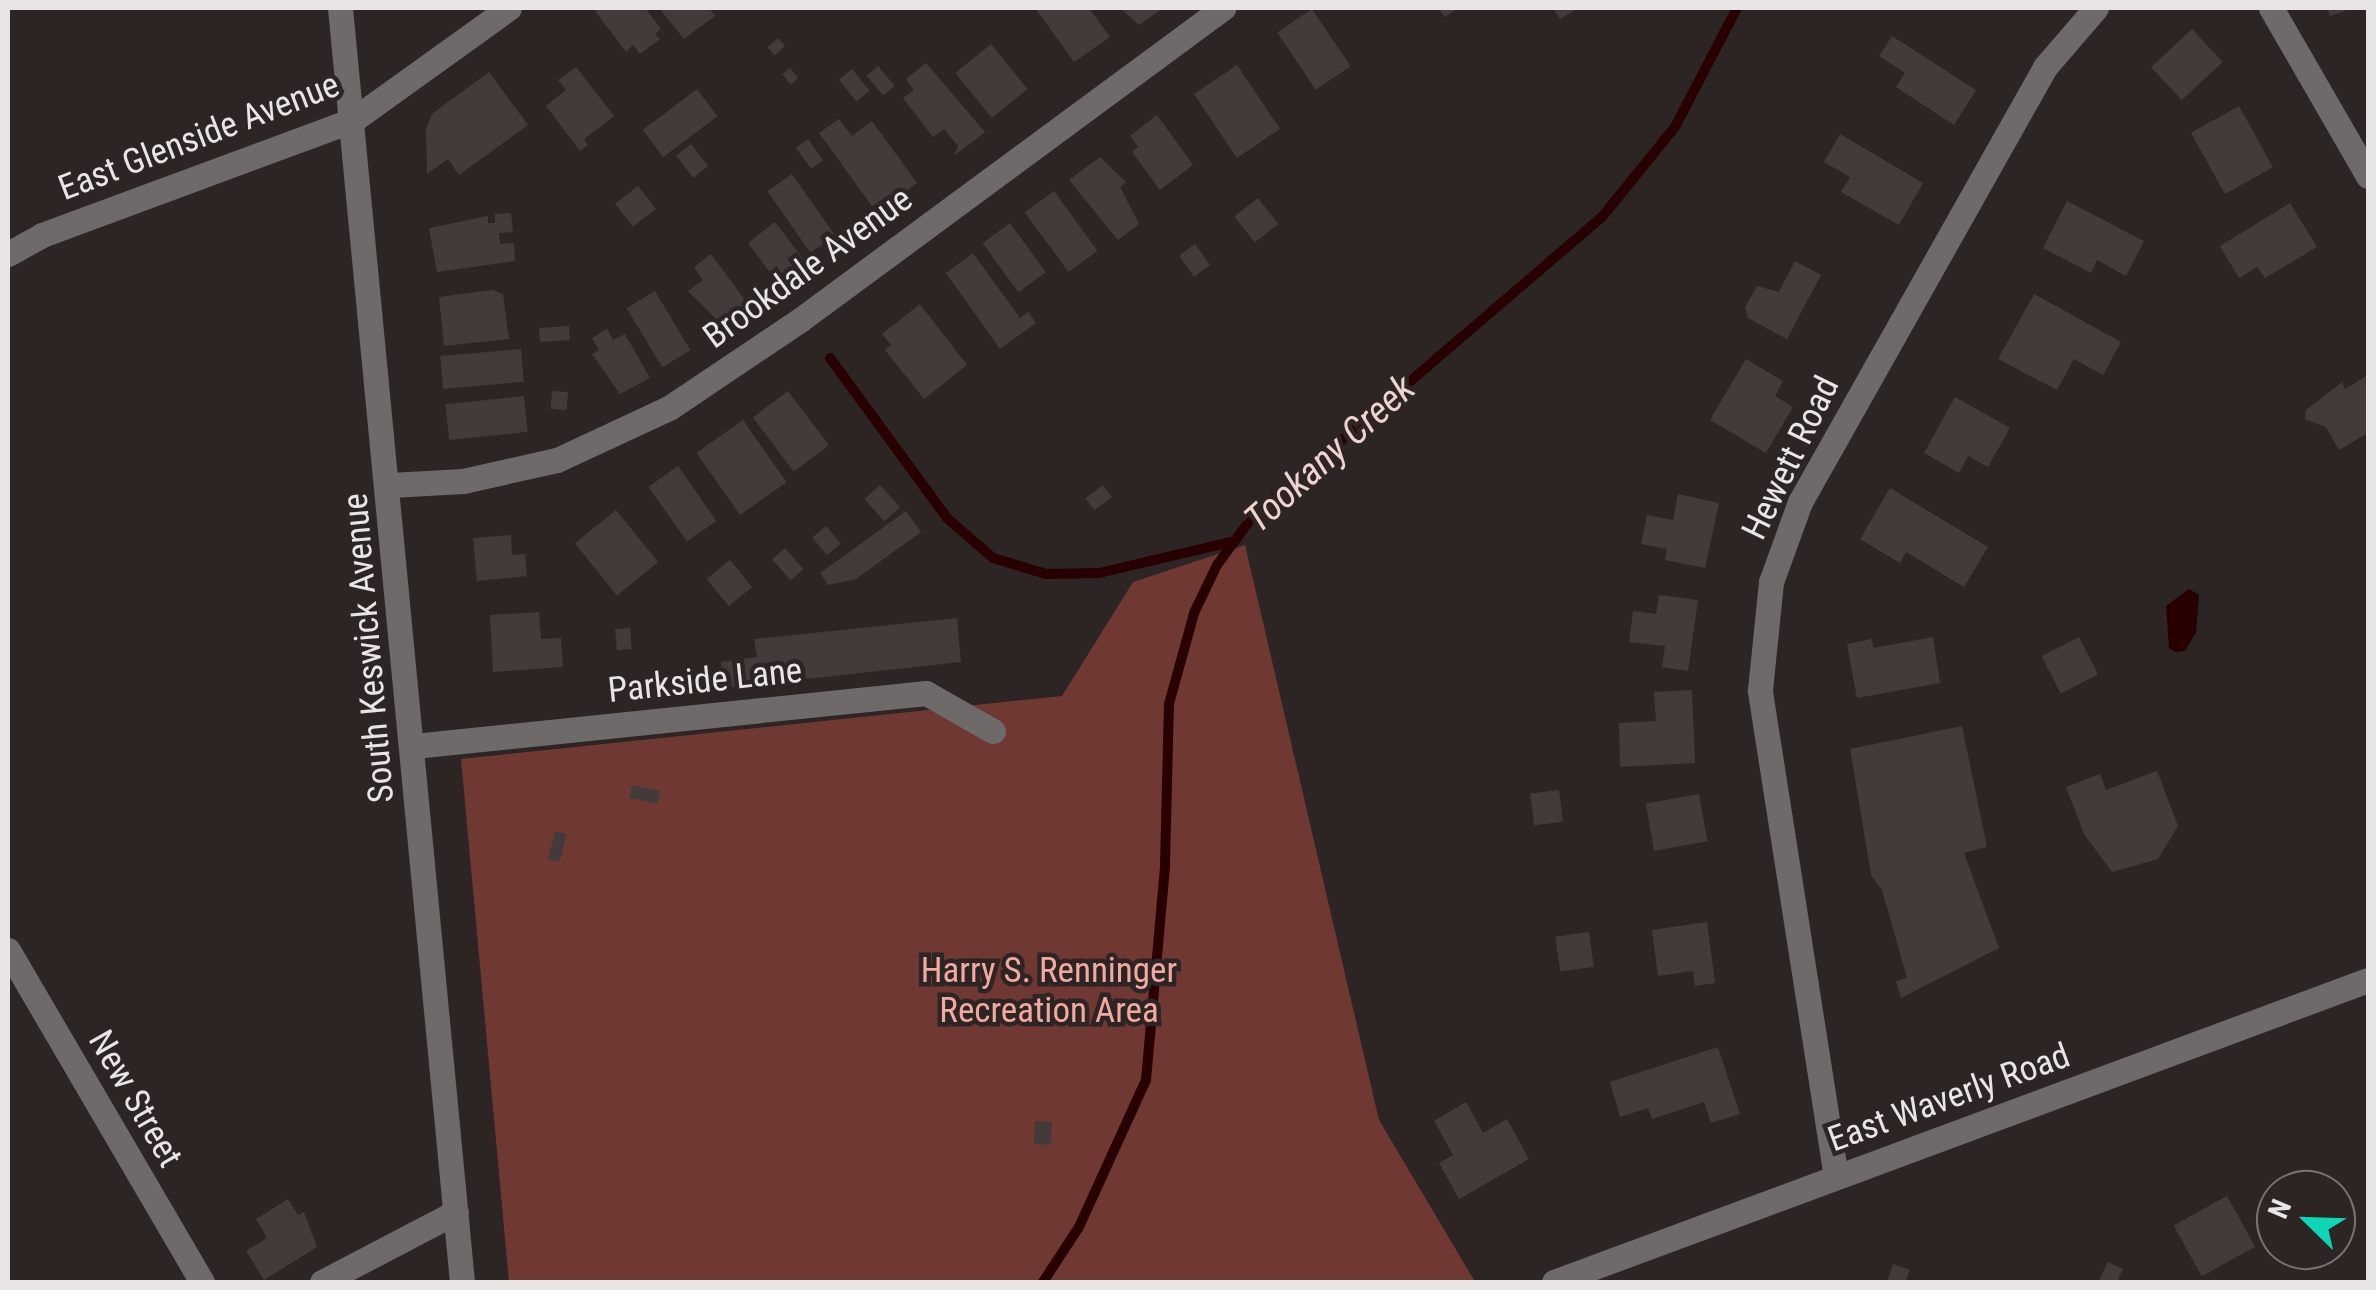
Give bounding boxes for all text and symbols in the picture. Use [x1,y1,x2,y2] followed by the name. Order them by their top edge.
[53,64,345,210] street label: East Glenside Avenue
[696,178,920,358] street label: Brookdale Avenue
[1235,366,1425,542] water label: Tookany Creek
[1733,370,1849,546] street label: Hewett Road
[335,492,403,804] street label: South Keswick Avenue
[606,650,804,712] street label: Parkside Lane
[921,950,1177,1032] park label: Harry S. Renninger Recreation Area
[79,1023,191,1175] street label: New Street
[1823,1035,2075,1161] street label: East Waverly Road
[2256,1170,2356,1270] north arrow
[2261,1195,2298,1223] text: N

